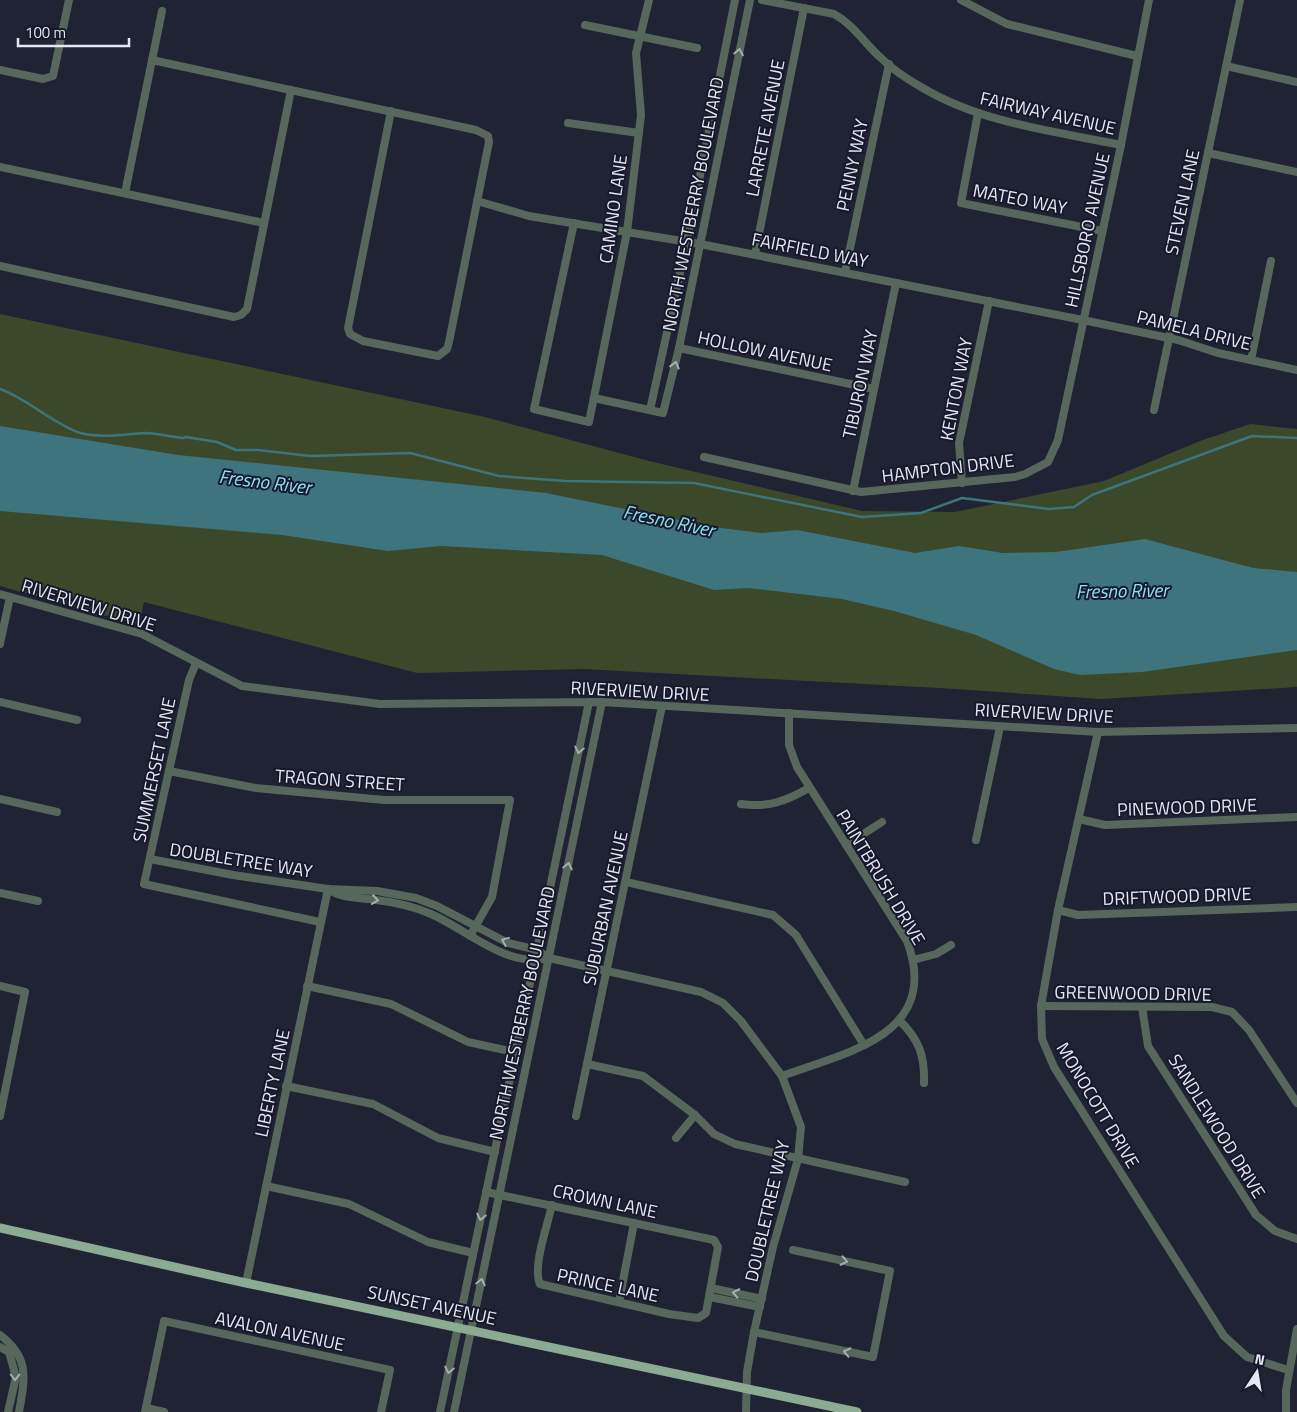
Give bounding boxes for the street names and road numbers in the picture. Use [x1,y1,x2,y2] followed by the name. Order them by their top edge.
[738,57,792,199] street label: LARRETE AVENUE
[655,74,731,334] street label: NORTH WESTBERRY BOULEVARD
[977,84,1119,142] street label: FAIRWAY AVENUE
[829,116,875,214] street label: PENNY WAY
[1158,147,1206,257] street label: STEVEN LANE
[1057,150,1117,310] street label: HILLSBORO AVENUE
[592,153,634,265] street label: CAMINO LANE
[971,177,1070,221] street label: MATEO WAY
[749,225,871,275] street label: FAIRFIELD WAY
[1134,303,1254,357] street label: PAMELA DRIVE
[695,324,835,378] street label: HOLLOW AVENUE
[835,327,885,441] street label: TIBURON WAY
[933,335,979,443] street label: KENTON WAY
[880,446,1016,490] street label: HAMPTON DRIVE
[19,572,160,638] street label: RIVERVIEW DRIVE
[570,674,710,708] street label: RIVERVIEW DRIVE
[125,695,183,845] street label: SUMMERSET LANE
[974,696,1114,730] street label: RIVERVIEW DRIVE
[274,762,406,798] street label: TRAGON STREET
[1117,791,1258,823] street label: PINEWOOD DRIVE
[830,804,932,950] street label: PAINTBRUSH DRIVE
[575,828,635,988] street label: SUBURBAN AVENUE
[168,835,315,885] street label: DOUBLETREE WAY
[1102,880,1252,912] street label: DRIFTWOOD DRIVE
[482,884,562,1142] street label: NORTH WESTBERRY BOULEVARD
[1054,978,1212,1008] street label: GREENWOOD DRIVE
[247,1027,297,1139] street label: LIBERTY LANE
[1050,1037,1146,1173] street label: MONOCOTT DRIVE
[1162,1049,1272,1203] street label: SANDLEWOOD DRIVE
[738,1137,796,1284] street label: DOUBLETREE WAY
[550,1177,660,1225] street label: CROWN LANE
[555,1261,661,1309] street label: PRINCE LANE
[365,1278,499,1332] street label: SUNSET AVENUE
[213,1304,347,1358] street label: AVALON AVENUE

